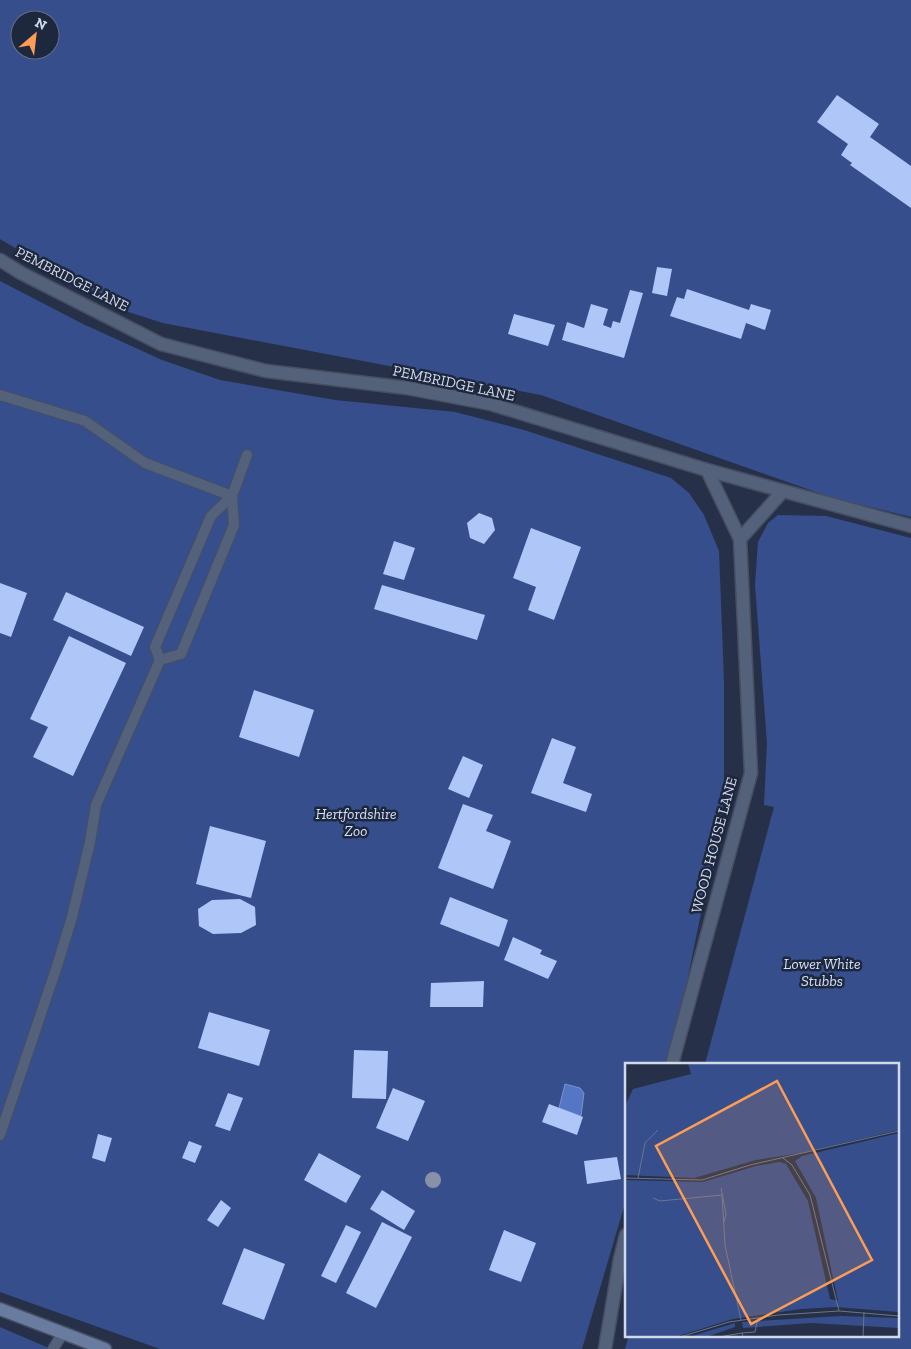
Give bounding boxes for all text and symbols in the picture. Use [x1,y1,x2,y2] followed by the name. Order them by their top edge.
[10,10,60,60] north arrow
[32,14,50,34] text: N
[12,243,132,315] street label: PEMBRIDGE LANE
[391,361,517,405] street label: PEMBRIDGE LANE
[687,775,741,915] street label: WOOD HOUSE LANE
[315,805,397,840] park label: Hertfordshire Zoo
[784,955,860,990] park label: Lower White Stubbs
[625,1063,898,1336] inset map

